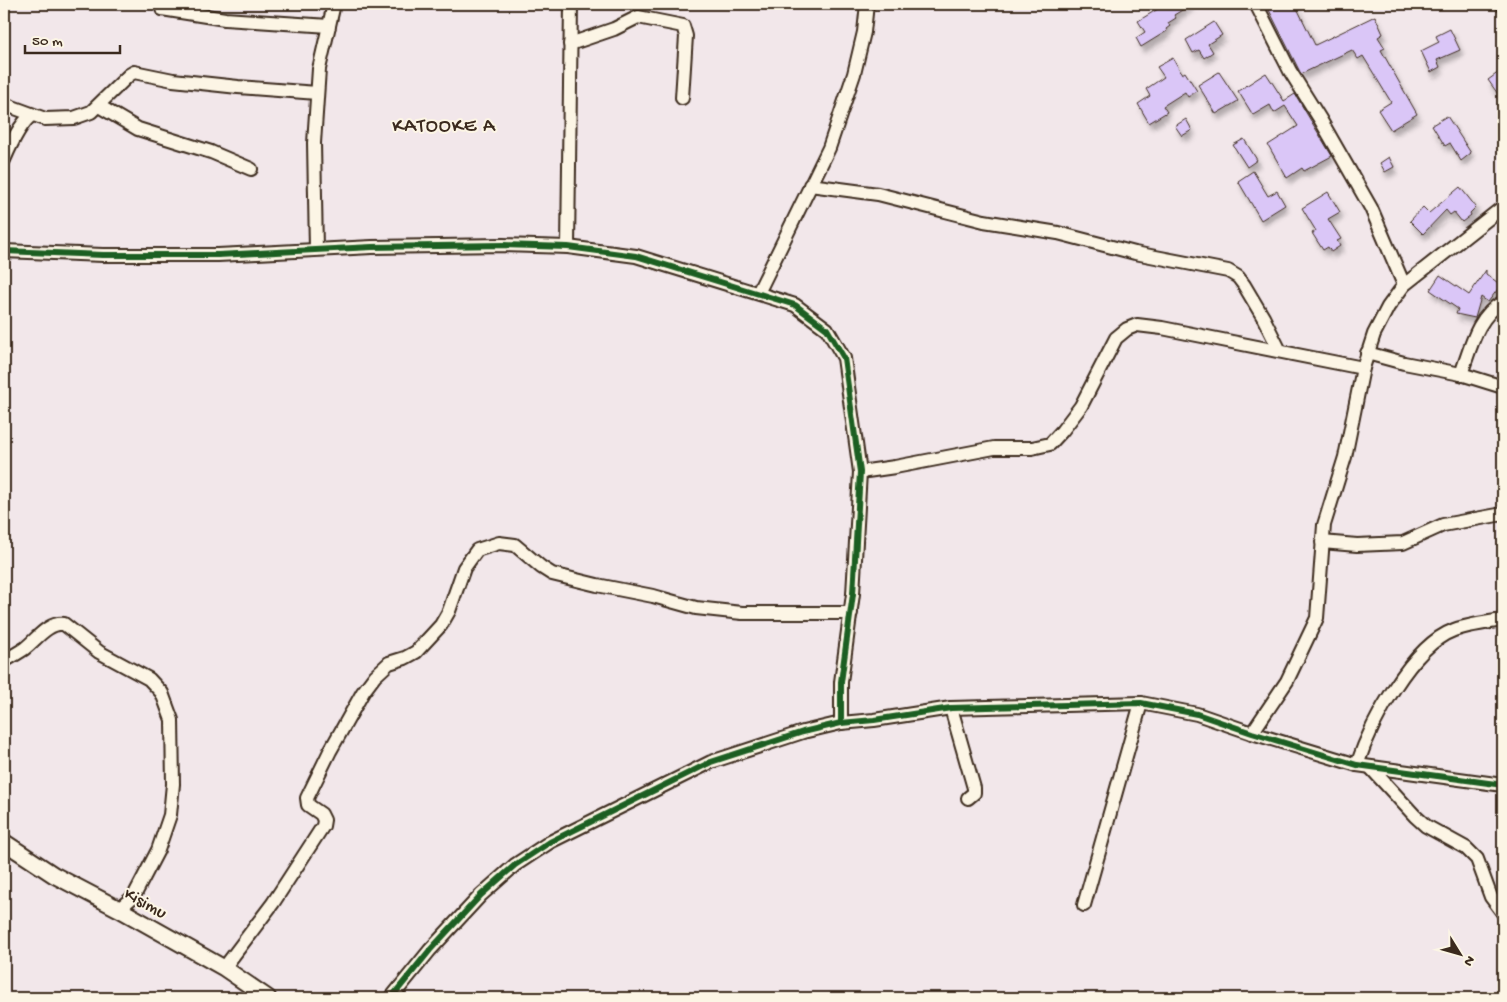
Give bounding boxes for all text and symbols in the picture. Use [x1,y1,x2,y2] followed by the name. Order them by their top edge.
[25,22,120,54] scale bar
[32,33,63,51] text: 50 m
[392,116,496,139] district label: KATOOKE A
[120,884,170,925] street label: Kisimu
[1434,930,1484,980] north arrow
[1459,952,1478,969] text: N

